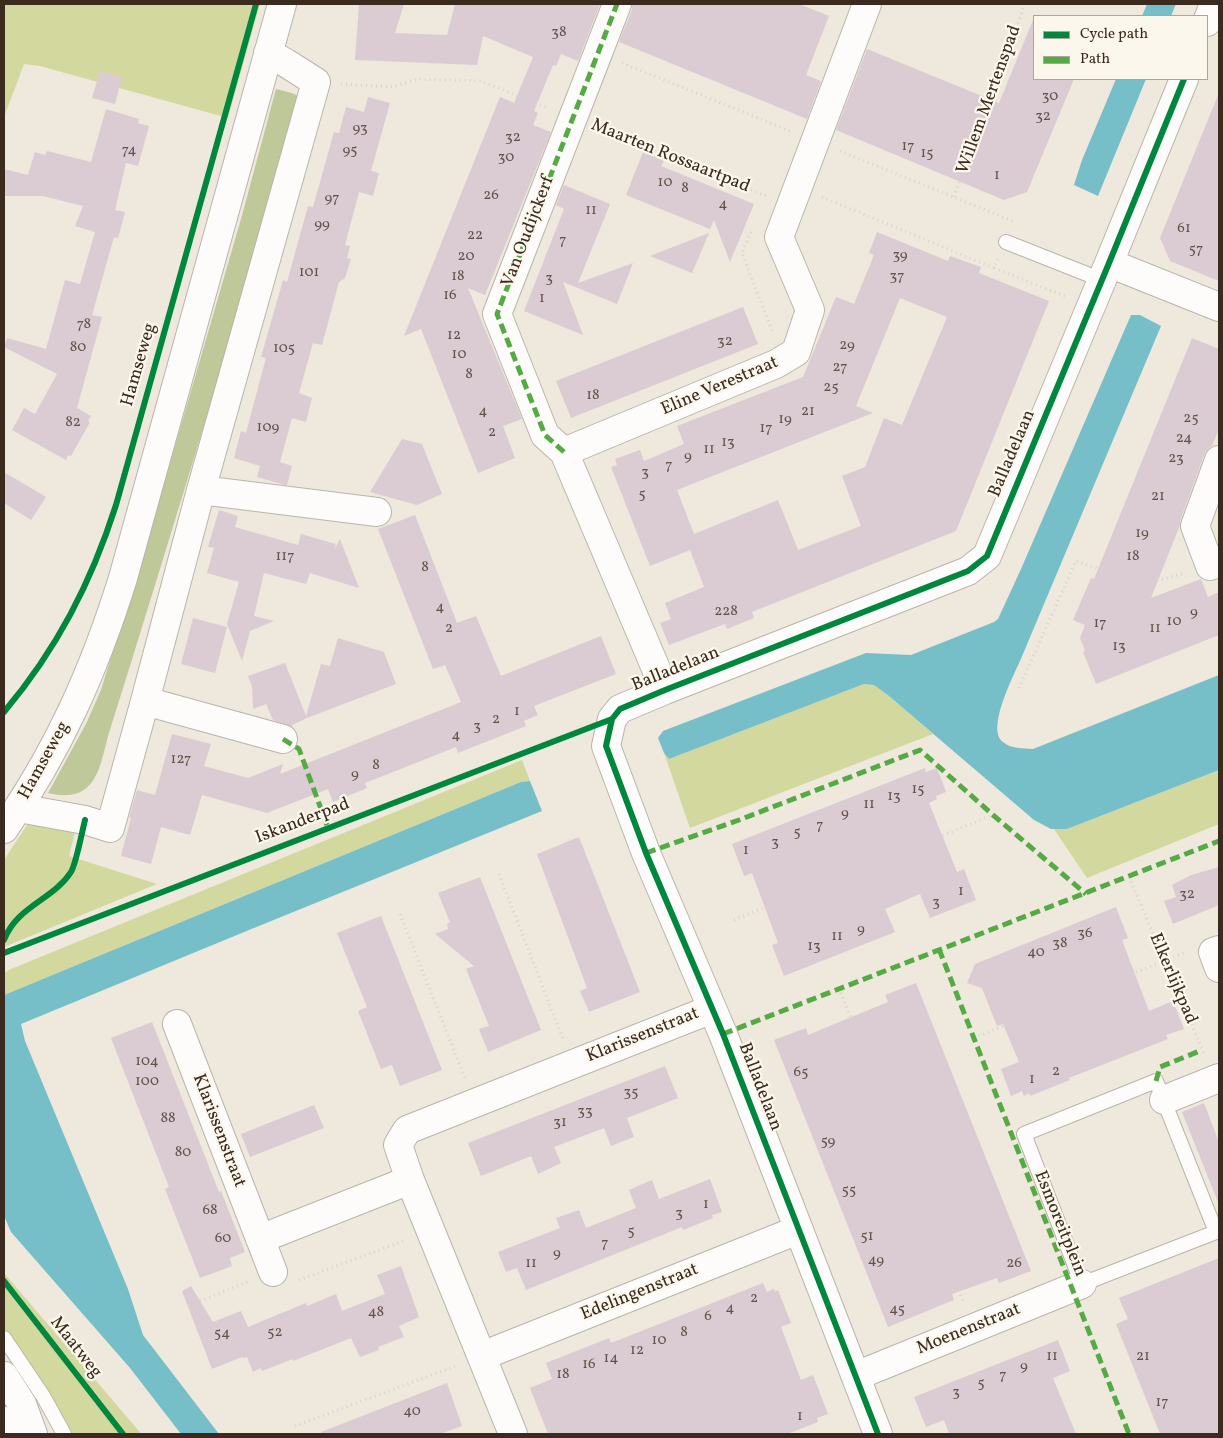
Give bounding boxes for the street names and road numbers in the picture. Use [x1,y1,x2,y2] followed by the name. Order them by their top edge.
[953,23,1027,177] street label: Willem Mertenspad
[587,115,753,199] street label: Maarten Rossaartpad
[498,173,560,291] street label: Van Oudijckerf
[118,321,162,409] street label: Hamseweg
[658,353,782,421] street label: Eline Verestraat
[985,407,1041,501] street label: Balladelaan
[629,643,723,697] street label: Balladelaan
[15,718,75,804] street label: Hamseweg
[253,794,353,850] street label: Iskanderpad
[1143,930,1201,1028] street label: Elkerlijkpad
[583,1004,703,1068] street label: Klarissenstraat
[732,1040,786,1134] street label: Balladelaan
[186,1071,250,1191] street label: Klarissenstraat
[1028,1168,1090,1280] street label: Esmoreitplein
[578,1260,702,1326] street label: Edelingenstraat
[914,1299,1024,1361] street label: Moenenstraat
[44,1313,106,1383] street label: Maatweg

